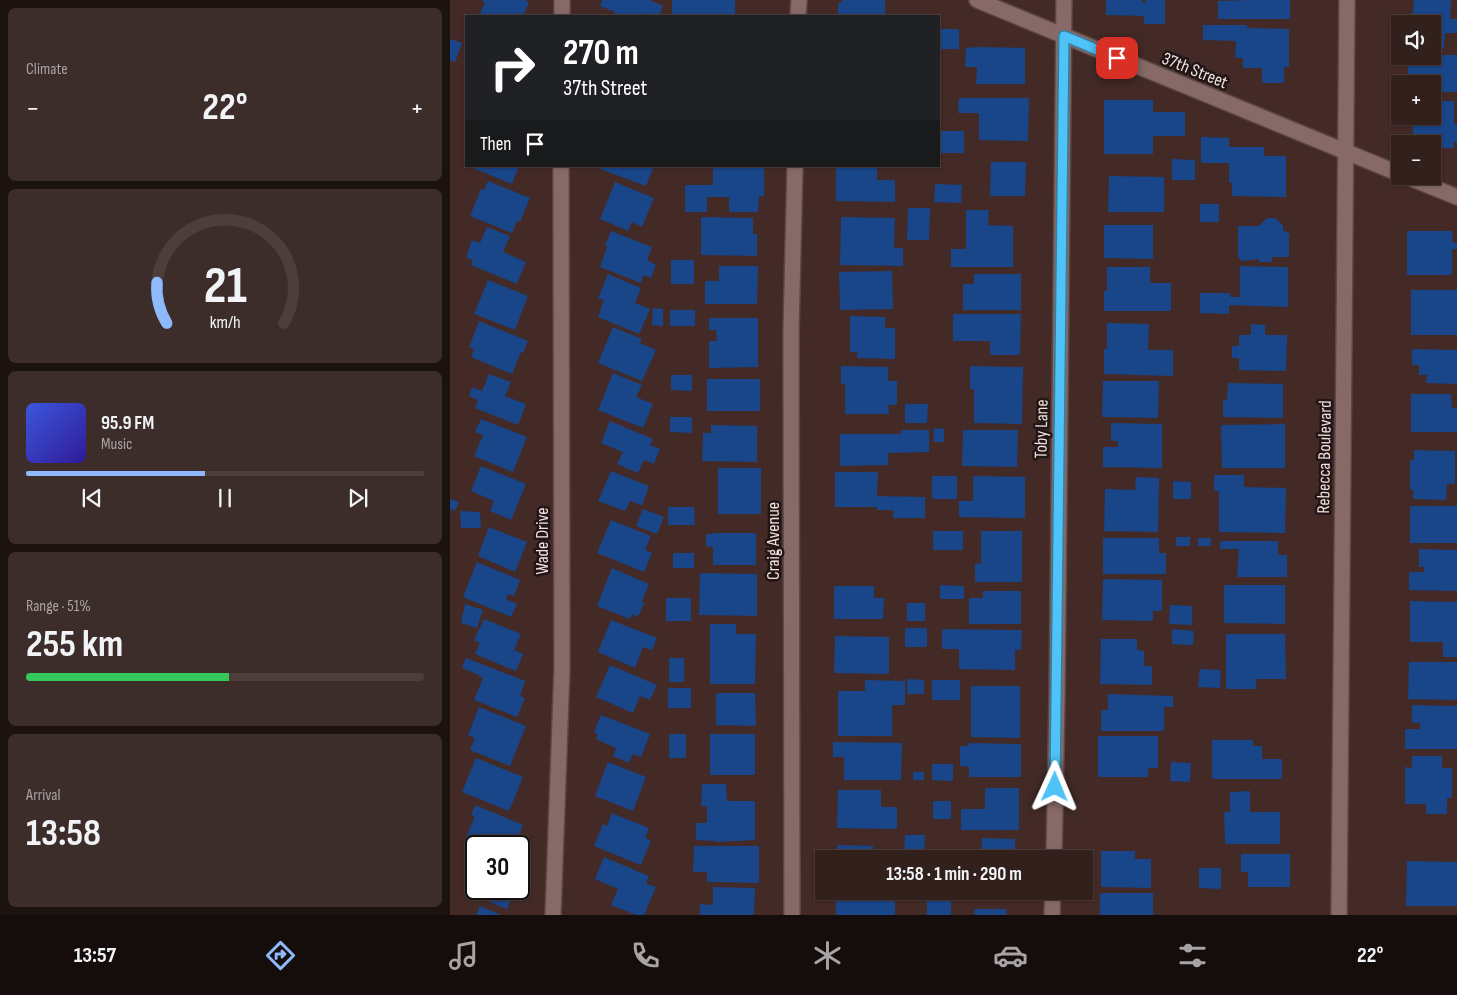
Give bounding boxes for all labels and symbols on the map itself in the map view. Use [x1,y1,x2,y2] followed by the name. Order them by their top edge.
[1096,37,1138,79] pin
[1159,48,1231,93] street label: 37th Street
[1030,399,1053,459] street label: Toby Lane
[1313,400,1336,514] street label: Rebecca Boulevard
[763,502,784,580] street label: Craig Avenue
[532,507,553,575] street label: Wade Drive
[1028,760,1080,812] position arrow
[465,835,530,900] speed limit sign: 30

